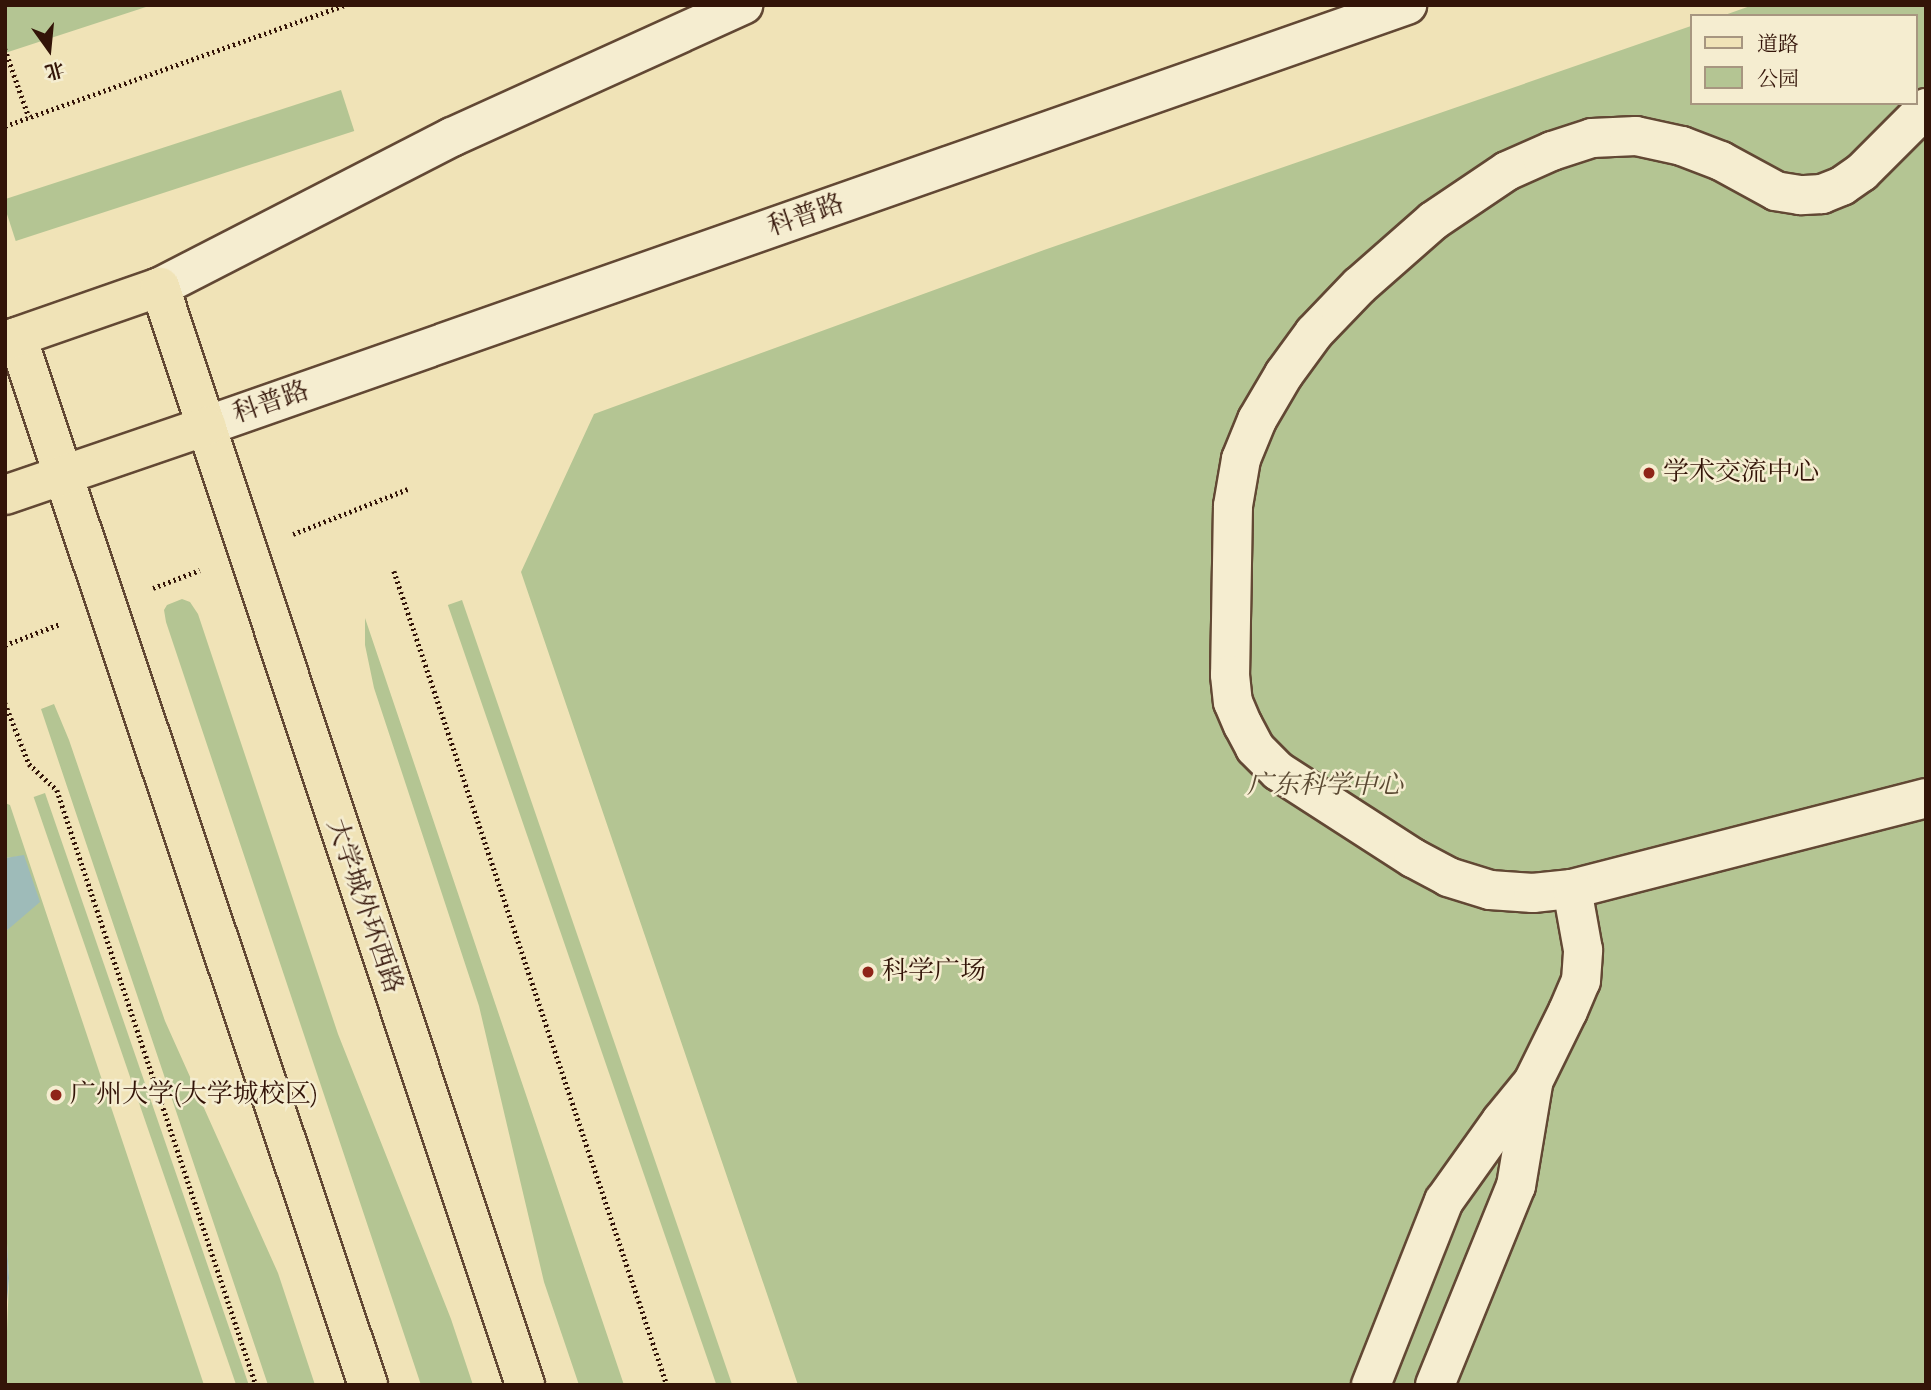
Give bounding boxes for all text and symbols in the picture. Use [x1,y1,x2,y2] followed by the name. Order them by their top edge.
[14,14,84,84] north arrow
[1689,14,1917,105] legend
[1757,32,1799,59] text: 道路
[42,55,67,83] text: 北
[1757,67,1799,94] text: 公园
[764,189,848,243] street label: 科普路
[229,376,313,430] street label: 科普路
[1663,457,1819,489] place label: 学术交流中心
[1641,465,1657,481] marker: 学术交流中心
[1247,770,1403,802] park label: 广东科学中心
[320,815,408,997] street label: 大学城外环西路
[882,956,986,988] place label: 科学广场
[860,964,876,980] marker: 科学广场
[70,1079,317,1111] place label: 广州大学(大学城校区)
[48,1087,64,1103] marker: 广州大学(大学城校区)

